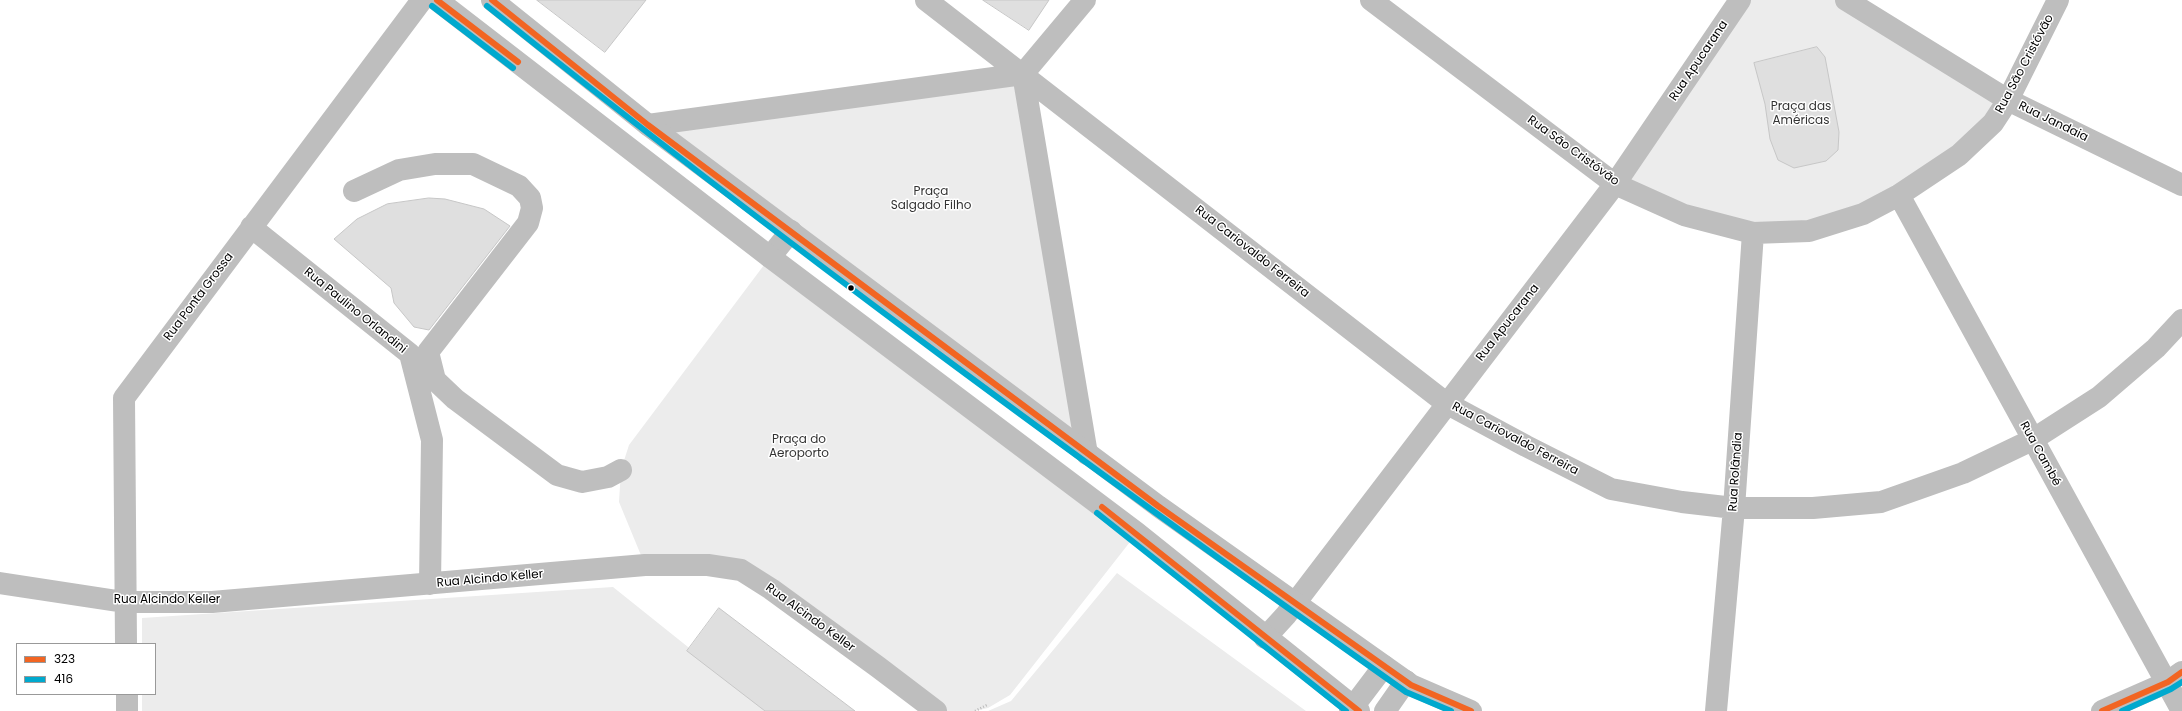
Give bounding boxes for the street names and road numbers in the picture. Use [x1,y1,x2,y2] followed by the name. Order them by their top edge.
[1993,12,2057,116] street label: Rua São Cristóvão
[1667,18,1731,104] street label: Rua Apucarana
[2016,99,2090,145] street label: Rua Jandaia
[1524,113,1622,189] street label: Rua São Cristóvão
[1192,203,1312,301] street label: Rua Cariovaldo Ferreira
[161,250,237,344] street label: Rua Ponta Grossa
[301,265,409,357] street label: Rua Paulino Orlandini
[1473,282,1543,364] street label: Rua Apucarana
[1449,400,1581,478] street label: Rua Cariovaldo Ferreira
[2016,419,2064,489] street label: Rua Cambé
[1726,432,1746,512] street label: Rua Rolândia
[436,567,544,591] street label: Rua Alcindo Keller
[763,581,857,655] street label: Rua Alcindo Keller
[114,593,220,607] street label: Rua Alcindo Keller

